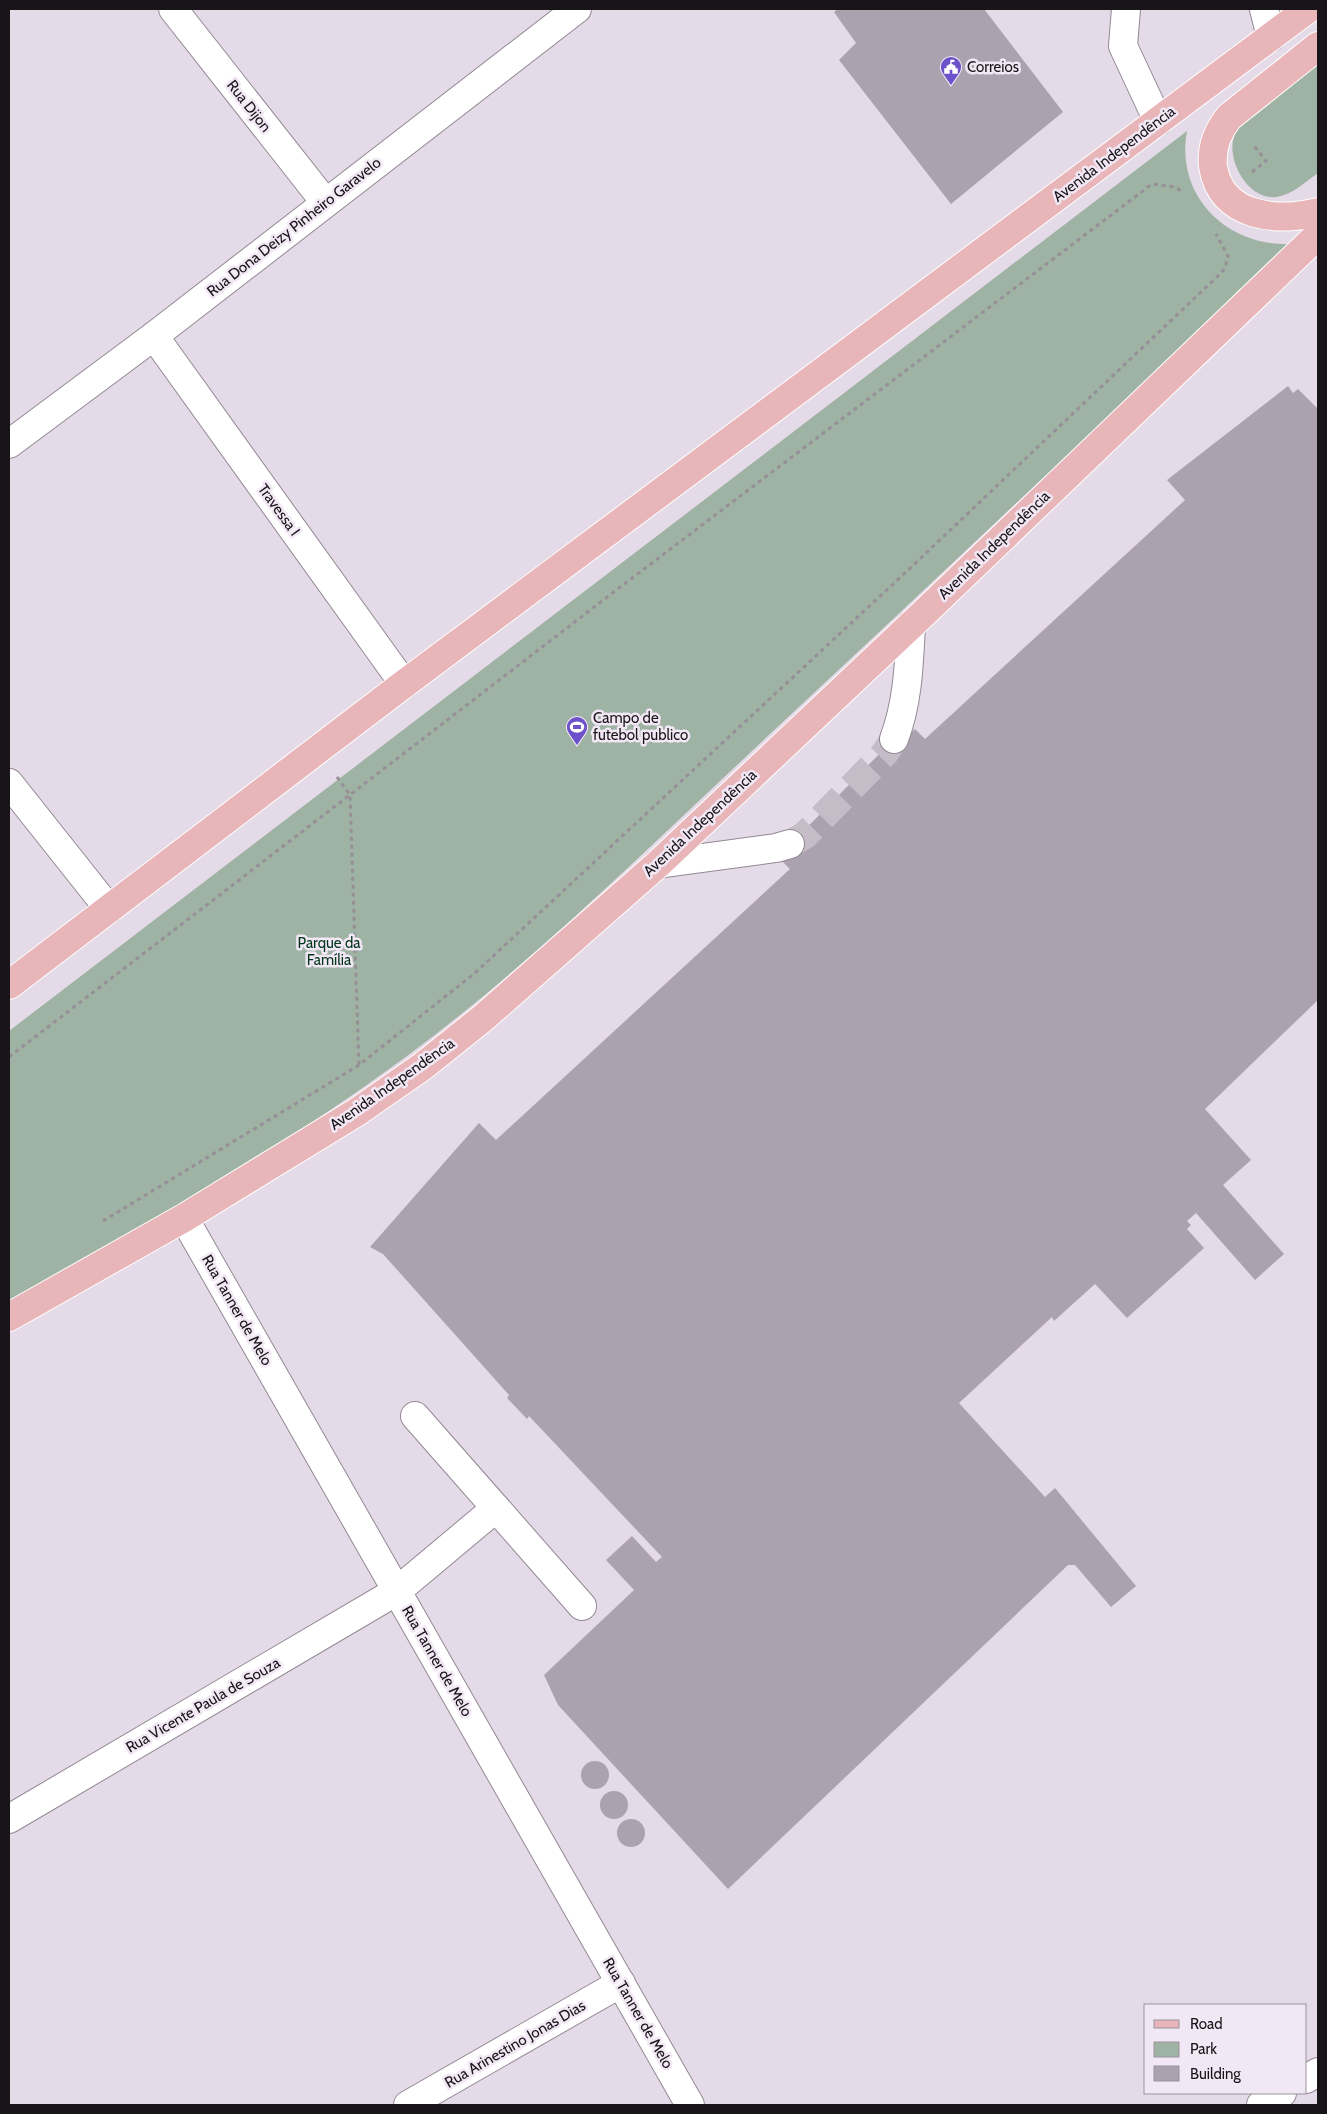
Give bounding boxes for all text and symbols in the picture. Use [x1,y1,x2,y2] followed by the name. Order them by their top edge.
[939,55,963,86] public building icon: Correios
[967,58,1019,76] place label: Correios
[223,76,275,136] street label: Rua Dijon
[1049,102,1179,206] street label: Avenida Independência
[203,154,385,300] street label: Rua Dona Deizy Pinheiro Garavelo
[254,480,304,540] street label: Travessa I
[934,487,1054,603] street label: Avenida Independência
[593,709,688,744] place label: Campo de futebol publico
[565,715,589,746] sports icon: Campo de futebol publico
[640,765,761,880] street label: Avenida Independência
[298,934,361,969] park label: Parque da Família
[326,1034,459,1134] street label: Avenida Independência
[198,1251,276,1369] street label: Rua Tanner de Melo
[398,1602,476,1720] street label: Rua Tanner de Melo
[123,1653,284,1757] street label: Rua Vicente Paula de Souza
[599,1954,677,2072] street label: Rua Tanner de Melo
[441,1996,589,2092] street label: Rua Arinestino Jonas Dias
[1144,2004,1307,2094] legend
[1190,2015,1223,2033] text: Road
[1190,2040,1217,2058] text: Park
[1190,2065,1241,2083] text: Building

